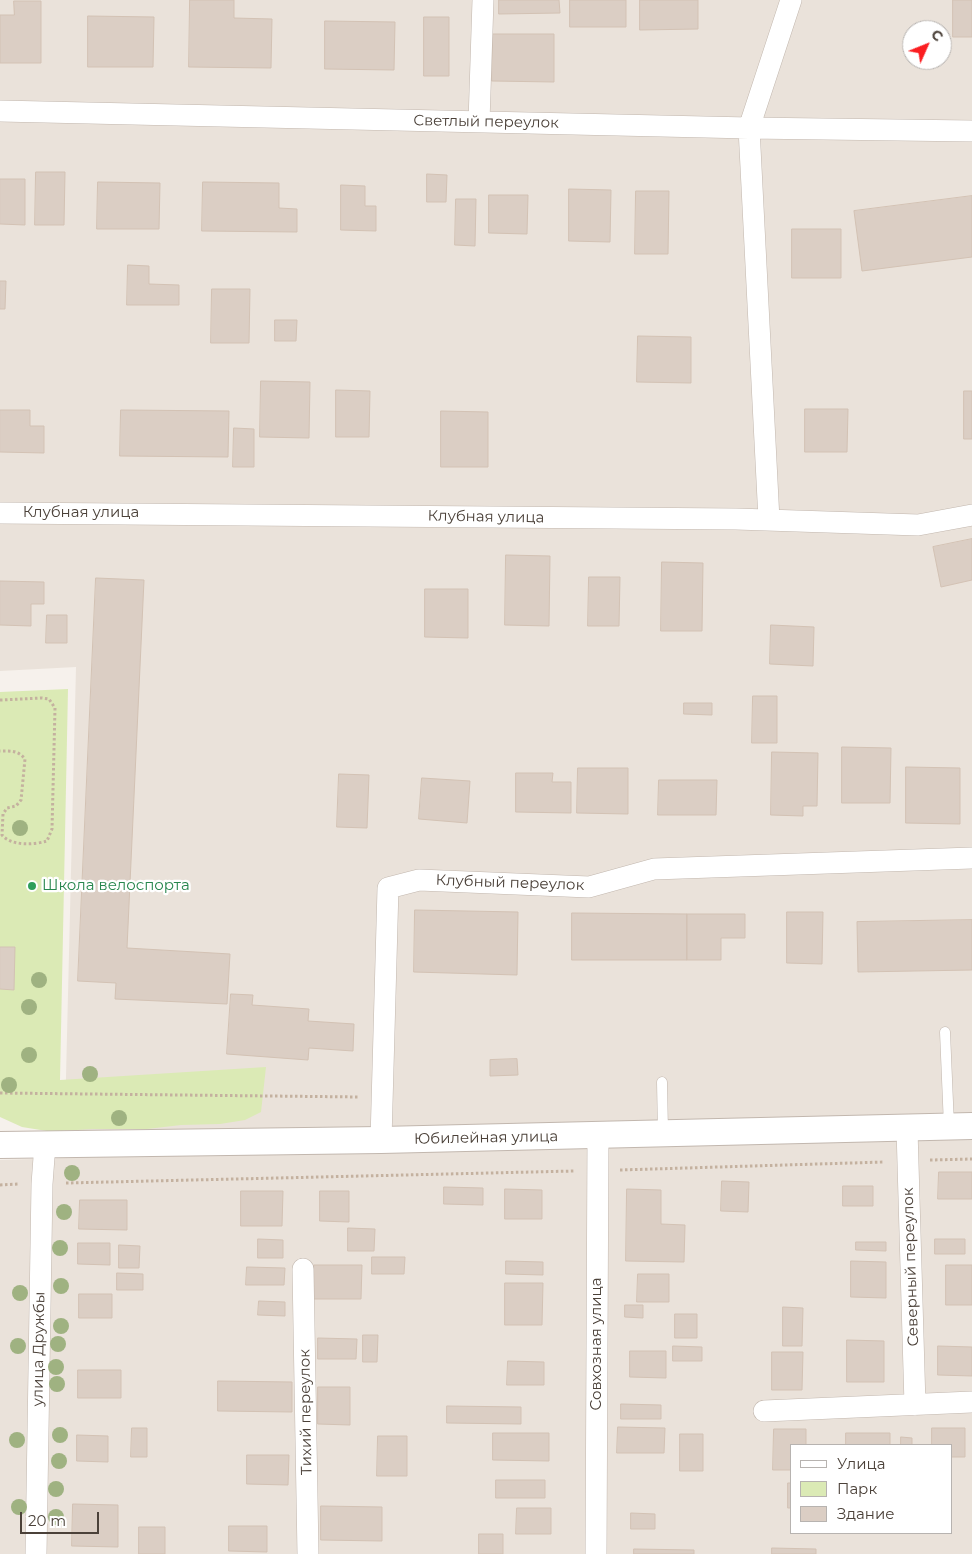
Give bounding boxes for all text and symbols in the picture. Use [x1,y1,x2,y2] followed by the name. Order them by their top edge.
[902,20,952,70] north arrow
[927,25,947,45] text: С
[413,112,559,132] street label: Светлый переулок
[23,504,139,522] street label: Клубная улица
[428,507,544,527] street label: Клубная улица
[435,871,585,895] street label: Клубный переулок
[42,877,190,895] place label: Школа велоспорта
[26,880,38,892] marker: Школа велоспорта
[414,1128,558,1148] street label: Юбилейная улица
[899,1187,923,1347] street label: Северный переулок
[588,1278,606,1410] street label: Совхозная улица
[29,1291,49,1407] street label: улица Дружбы
[296,1349,316,1475] street label: Тихий переулок
[790,1444,952,1534] legend
[837,1454,885,1473] text: Улица
[837,1479,877,1498] text: Парк
[22,1502,101,1534] scale bar
[837,1504,895,1523] text: Здание
[28,1511,66,1530] text: 20 m

